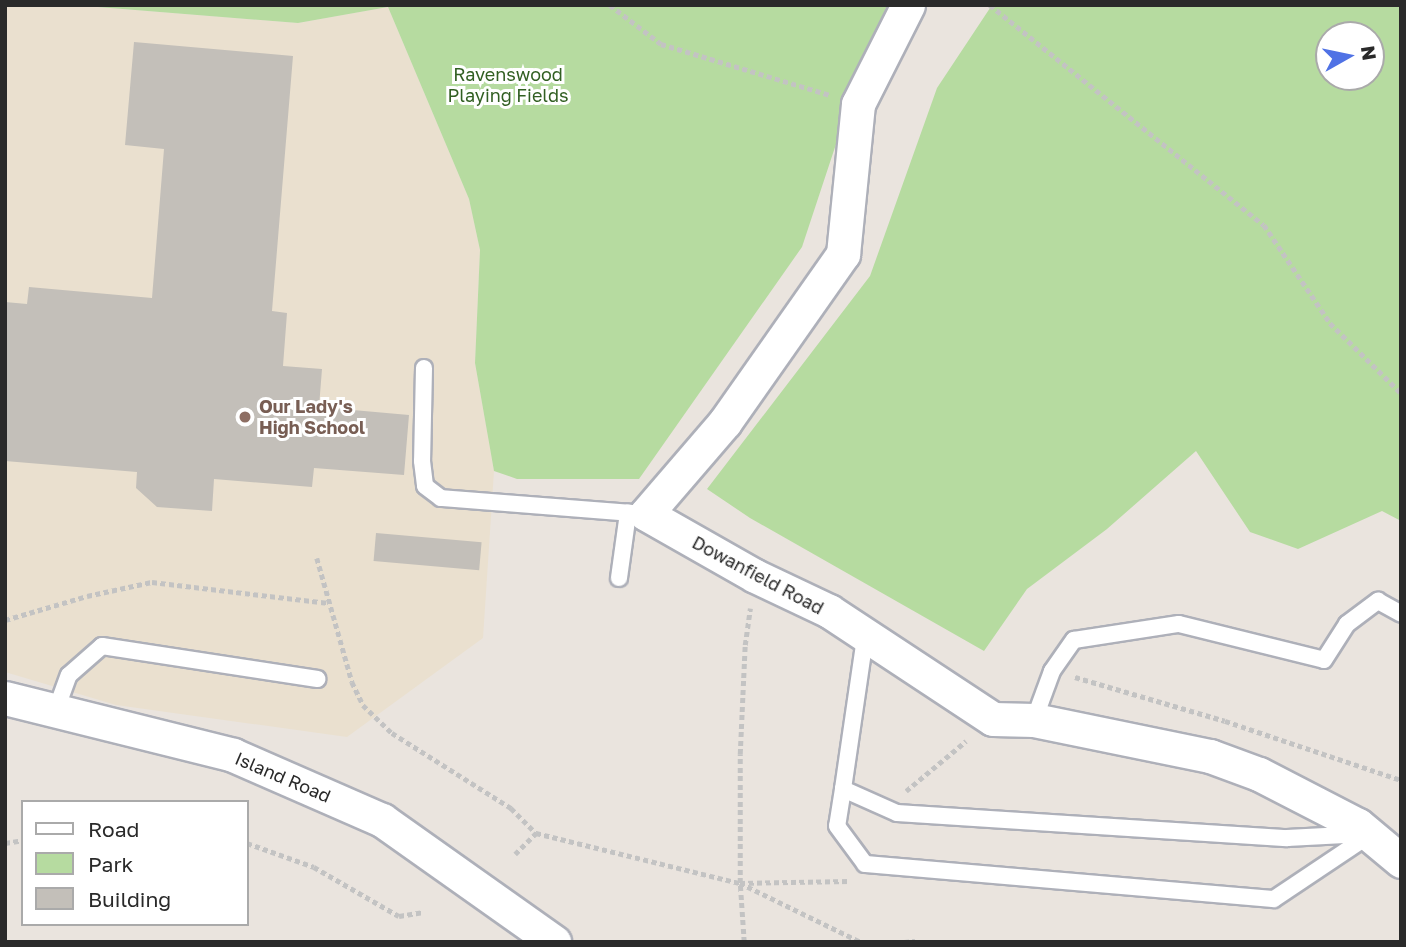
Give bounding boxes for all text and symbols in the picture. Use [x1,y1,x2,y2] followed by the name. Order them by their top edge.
[1315,21,1385,91] north arrow
[1357,44,1382,62] text: N
[447,64,569,106] park label: Ravenswood Playing Fields
[259,396,365,438] place label: Our Lady's High School
[237,409,253,425] marker: Our Lady's High School
[689,531,827,619] street label: Dowanfield Road
[232,747,334,807] street label: Island Road
[21,800,248,926] legend
[88,816,139,842] text: Road
[88,851,133,877] text: Park
[88,886,171,912] text: Building

